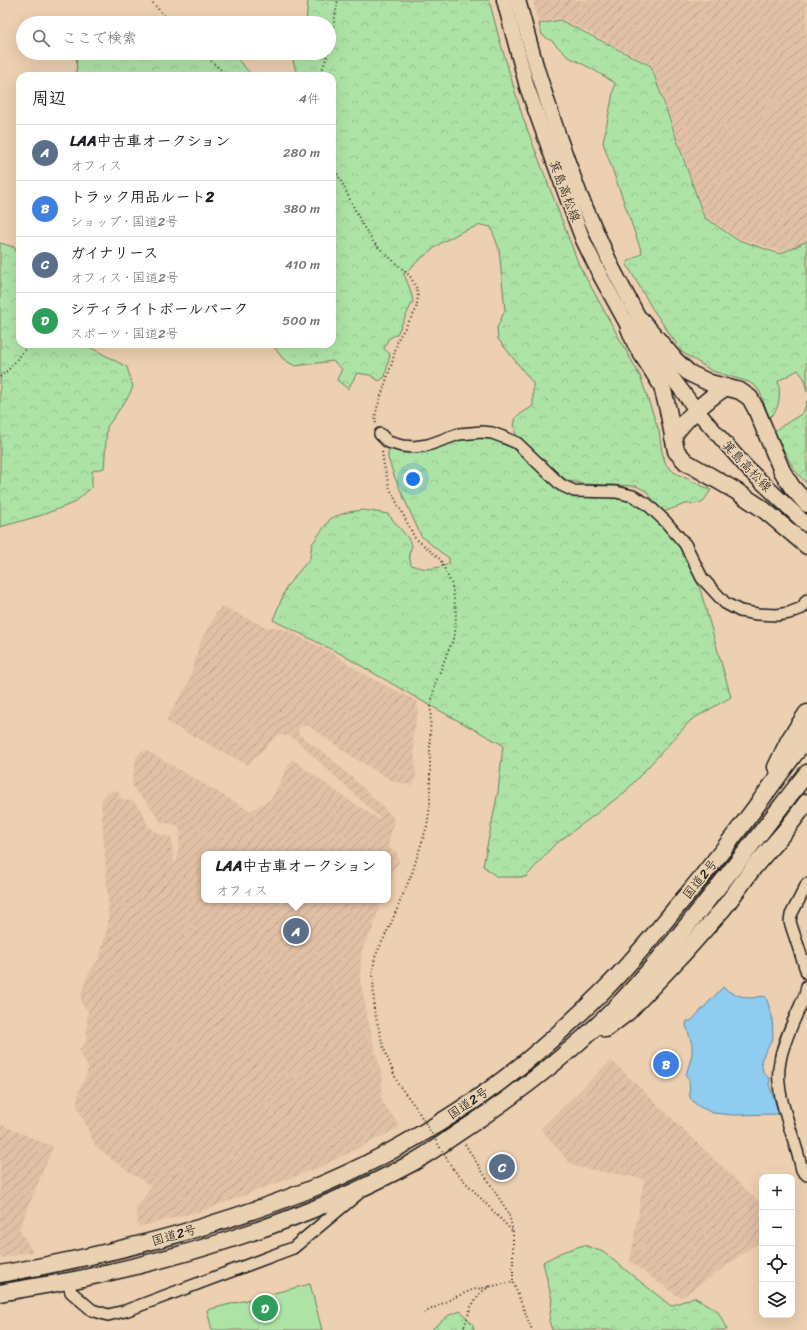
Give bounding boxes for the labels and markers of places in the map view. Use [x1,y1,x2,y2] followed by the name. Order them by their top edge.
[283,916,309,946] pin: A
[653,1049,679,1079] pin: B
[489,1152,515,1182] pin: C
[252,1293,278,1323] pin: D

